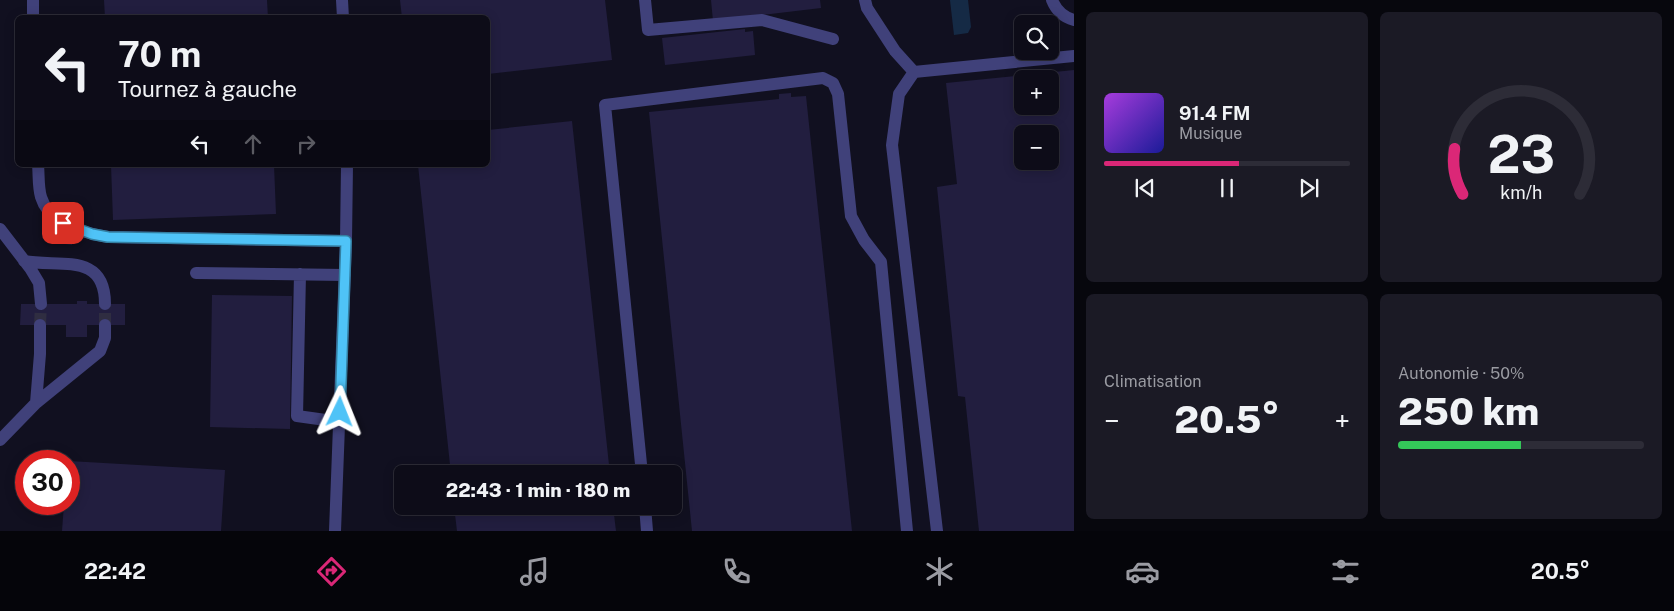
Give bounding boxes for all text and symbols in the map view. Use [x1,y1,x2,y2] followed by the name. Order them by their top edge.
[1014,15,1059,170] map controls
[1014,15,1059,60] button: search
[118,34,201,75] text: 70 m
[35,35,100,100] icon: left
[1014,70,1059,115] button: +
[118,76,297,102] text: Tournez à gauche
[1179,102,1251,124] text: 91.4 FM
[1179,124,1242,143] text: Musique
[1487,124,1555,185] text: 23
[1014,125,1059,170] button: −
[186,130,214,158] icon: left
[239,130,267,158] icon: ahead
[292,130,320,158] icon: right
[1131,174,1159,202] icon: previous
[1213,174,1241,202] icon: pause
[1295,174,1323,202] icon: next
[1500,182,1542,203] text: km/h
[42,202,84,244] pin
[49,209,77,237] icon: arrive
[1398,364,1524,383] text: Autonomie · 50%
[1104,372,1201,391] text: Climatisation
[313,385,365,437] position arrow
[1398,389,1539,434] text: 250 km
[1174,397,1280,442] text: 20.5°
[1104,404,1120,437] text: −
[1334,404,1350,437] text: +
[15,450,80,515] speed limit sign: 30
[446,479,630,501] text: 22:43 · 1 min · 180 m
[314,554,349,589] icon: directions
[517,554,552,589] icon: music
[719,554,754,589] icon: phone
[922,554,957,589] icon: climate
[1125,554,1160,589] icon: car
[1328,554,1363,589] icon: filters
[84,558,146,584] text: 22:42
[1531,558,1590,584] text: 20.5°

